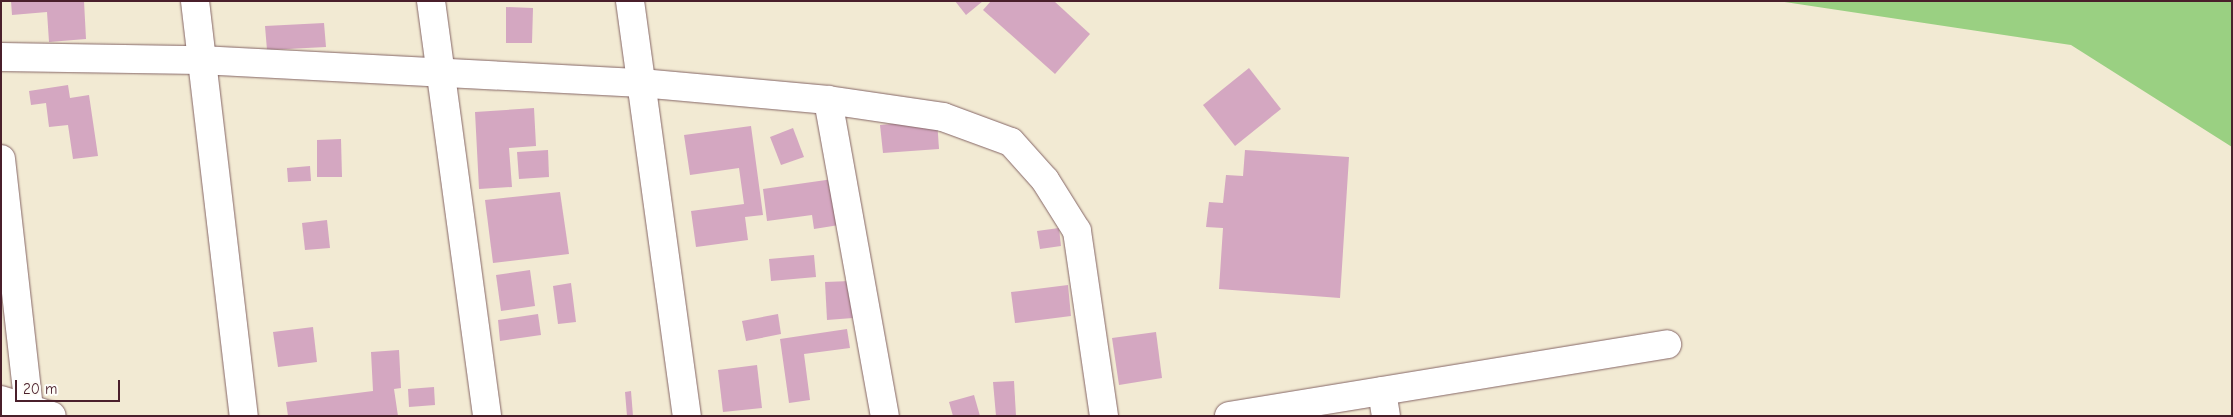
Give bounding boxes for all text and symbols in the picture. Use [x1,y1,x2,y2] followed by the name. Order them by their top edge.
[18,370,122,402] scale bar
[23,380,57,398] text: 20 m

